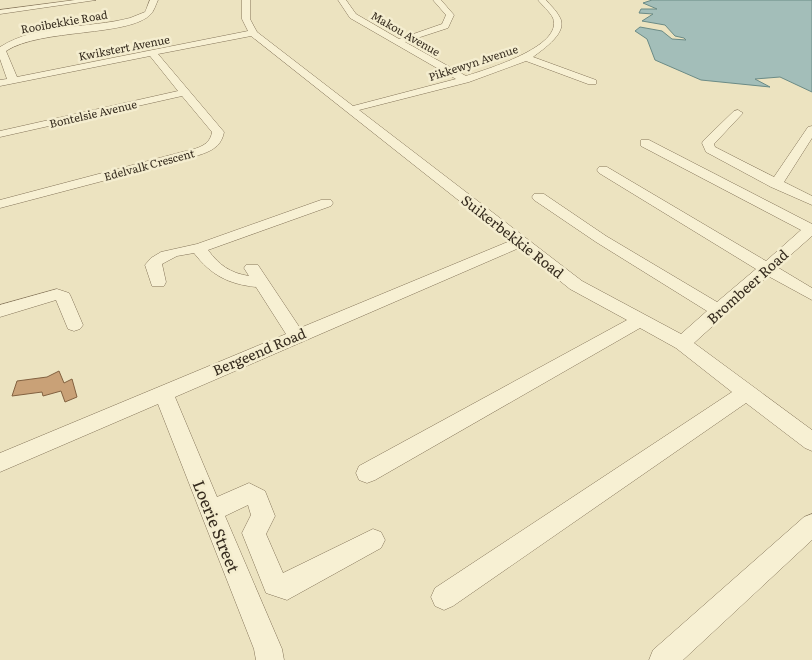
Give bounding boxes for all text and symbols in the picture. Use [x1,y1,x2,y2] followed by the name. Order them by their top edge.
[19,5,109,37] street label: Rooibekkie Road
[368,7,444,59] street label: Makou Avenue
[77,30,171,64] street label: Kwikstert Avenue
[426,40,520,84] street label: Pikkewyn Avenue
[48,95,139,131] street label: Bontelsie Avenue
[102,144,197,184] street label: Edelvalk Crescent
[458,190,569,283] street label: Suikerbekkie Road
[702,244,792,328] street label: Brombeer Road
[209,322,309,380] street label: Bergeend Road
[188,476,247,576] street label: Loerie Street

